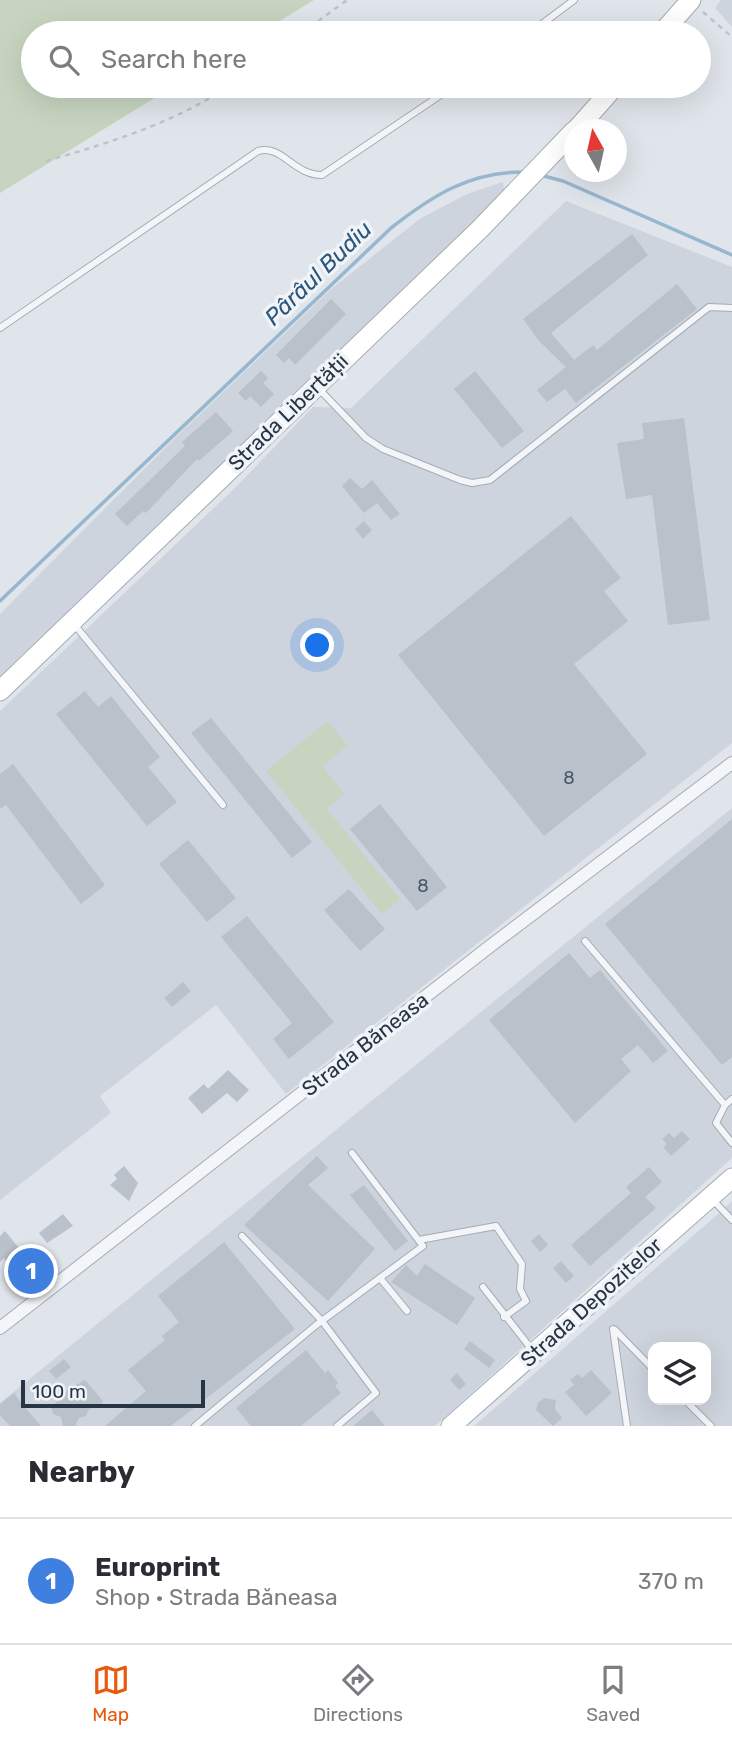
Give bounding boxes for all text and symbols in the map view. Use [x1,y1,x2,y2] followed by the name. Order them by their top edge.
[21,21,711,98] search box
[45,41,83,79] icon: search
[101,44,247,75] text: Search here
[564,119,627,182] north arrow
[259,215,378,331] water label: Pârâul Budiu
[223,348,353,476] street label: Strada Libertății
[300,628,334,662] your location
[563,767,575,789] house number: 8
[417,875,429,897] house number: 8
[297,987,433,1101] street label: Strada Băneasa
[515,1232,667,1372] street label: Strada Depozitelor
[8,1245,54,1297] pin: 1
[648,1342,711,1405] map controls
[648,1342,711,1405] button: layers
[21,1377,205,1409] scale bar
[32,1380,86,1403] text: 100 m
[28,1454,135,1490] text: Nearby
[95,1552,220,1583] text: Europrint
[45,1567,57,1595] text: 1
[638,1567,704,1595] text: 370 m
[95,1583,338,1611] text: Shop · Strada Băneasa
[92,1661,130,1726] tab: Map
[313,1661,403,1726] tab: Directions
[586,1661,640,1726] tab: Saved

